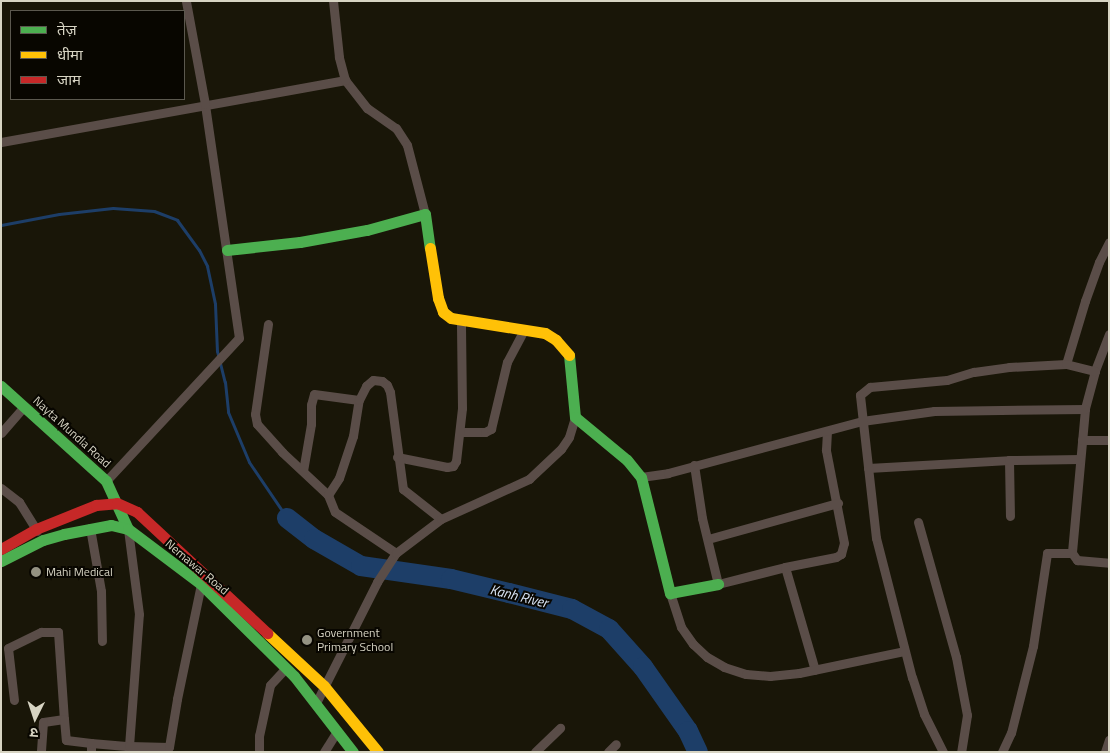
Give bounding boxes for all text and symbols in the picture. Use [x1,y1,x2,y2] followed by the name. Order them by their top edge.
[10,10,185,100] legend
[57,18,77,41] text: तेज़
[57,43,83,66] text: धीमा
[57,68,81,91] text: जाम
[30,393,114,471] street label: Nayta Mundla Road
[162,536,232,598] street label: Nemawar Road
[46,565,113,579] place label: Mahi Medical
[30,566,42,578] marker: Mahi Medical
[488,581,550,611] water label: Kanh River
[317,626,393,654] place label: Government Primary School
[301,634,313,646] marker: Government Primary School
[10,693,60,743] north arrow
[29,723,39,744] text: उ

